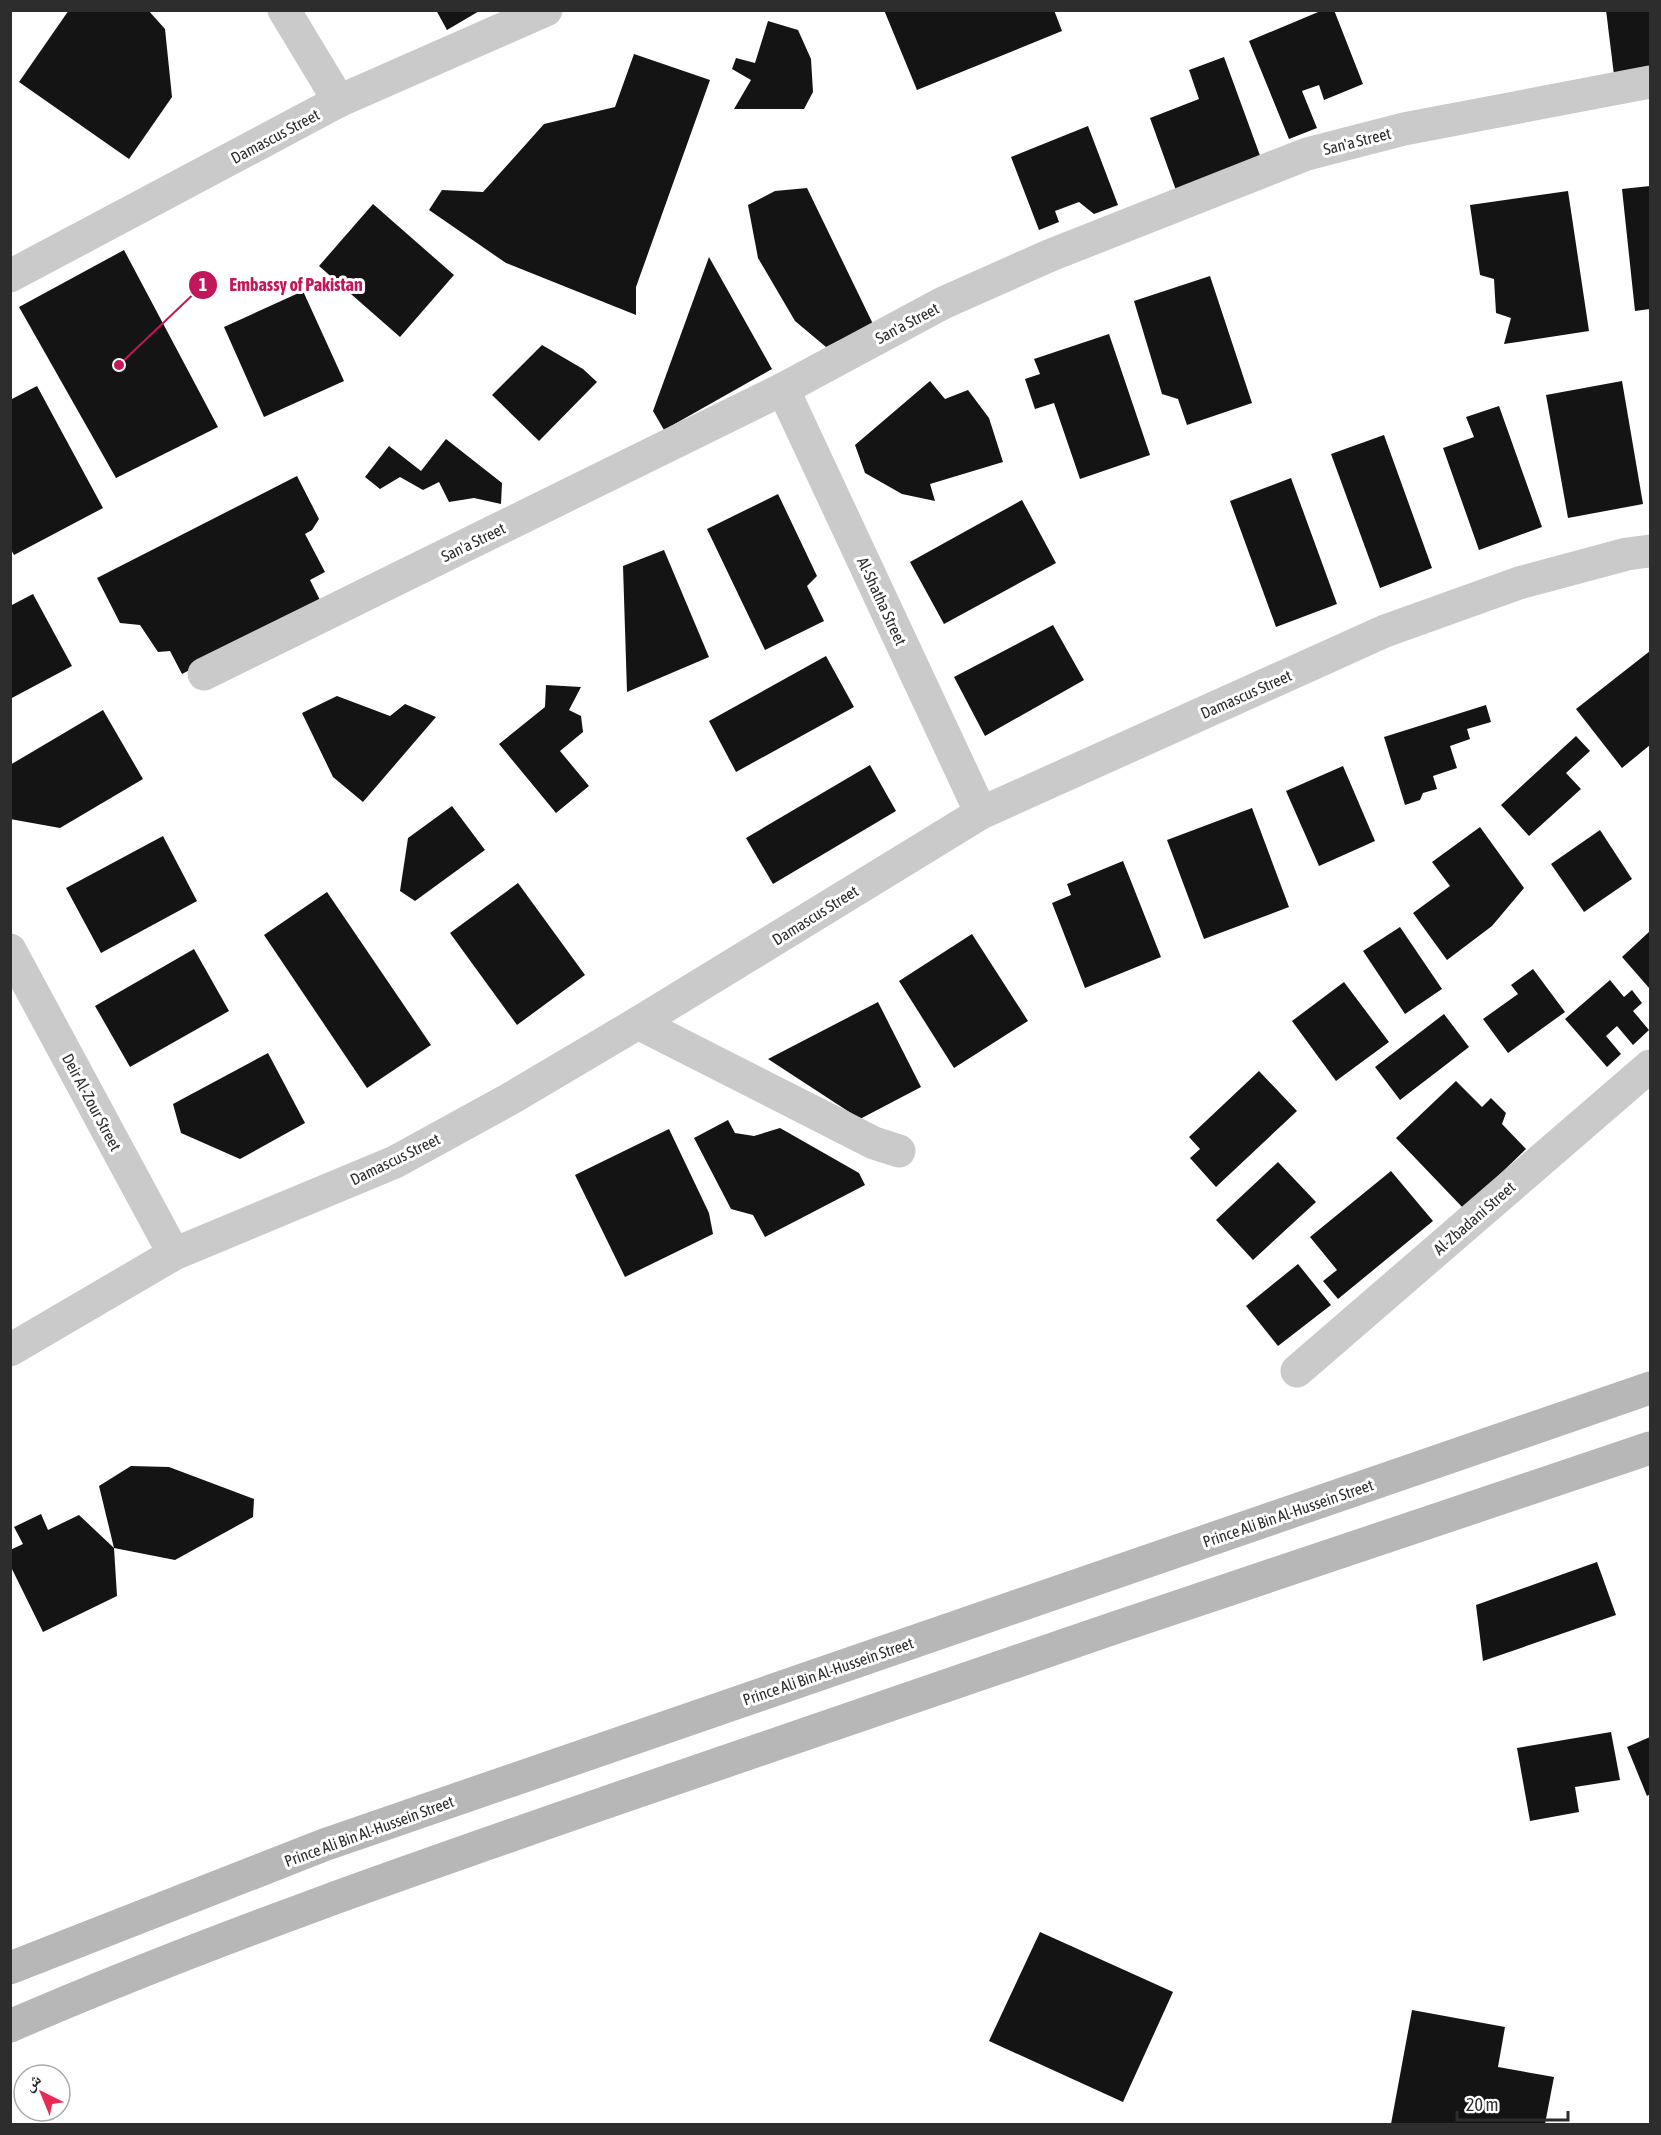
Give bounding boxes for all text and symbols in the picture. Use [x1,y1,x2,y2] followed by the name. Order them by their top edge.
[228,105,323,167] street label: Damascus Street
[1321,124,1393,158] street label: San'a Street
[188,267,375,303] callout: Embassy of Pakistan
[199,274,207,295] text: 1
[229,274,363,295] text: Embassy of Pakistan
[872,299,942,347] street label: San'a Street
[438,519,508,565] street label: San'a Street
[854,554,910,648] street label: Al-Shatha Street
[1198,666,1295,722] street label: Damascus Street
[769,881,861,948] street label: Damascus Street
[59,1050,125,1154] street label: Deir Al-Zour Street
[347,1129,443,1188] street label: Damascus Street
[1430,1177,1519,1258] street label: Al-Zbadani Street
[1200,1475,1376,1551] street label: Prince Ali Bin Al-Hussein Street
[740,1633,916,1709] street label: Prince Ali Bin Al-Hussein Street
[282,1792,457,1870] street label: Prince Ali Bin Al-Hussein Street
[12,2063,72,2123] north arrow
[19,2070,45,2095] text: ش
[1457,2084,1568,2122] scale bar
[1466,2094,1498,2115] text: 20 m

